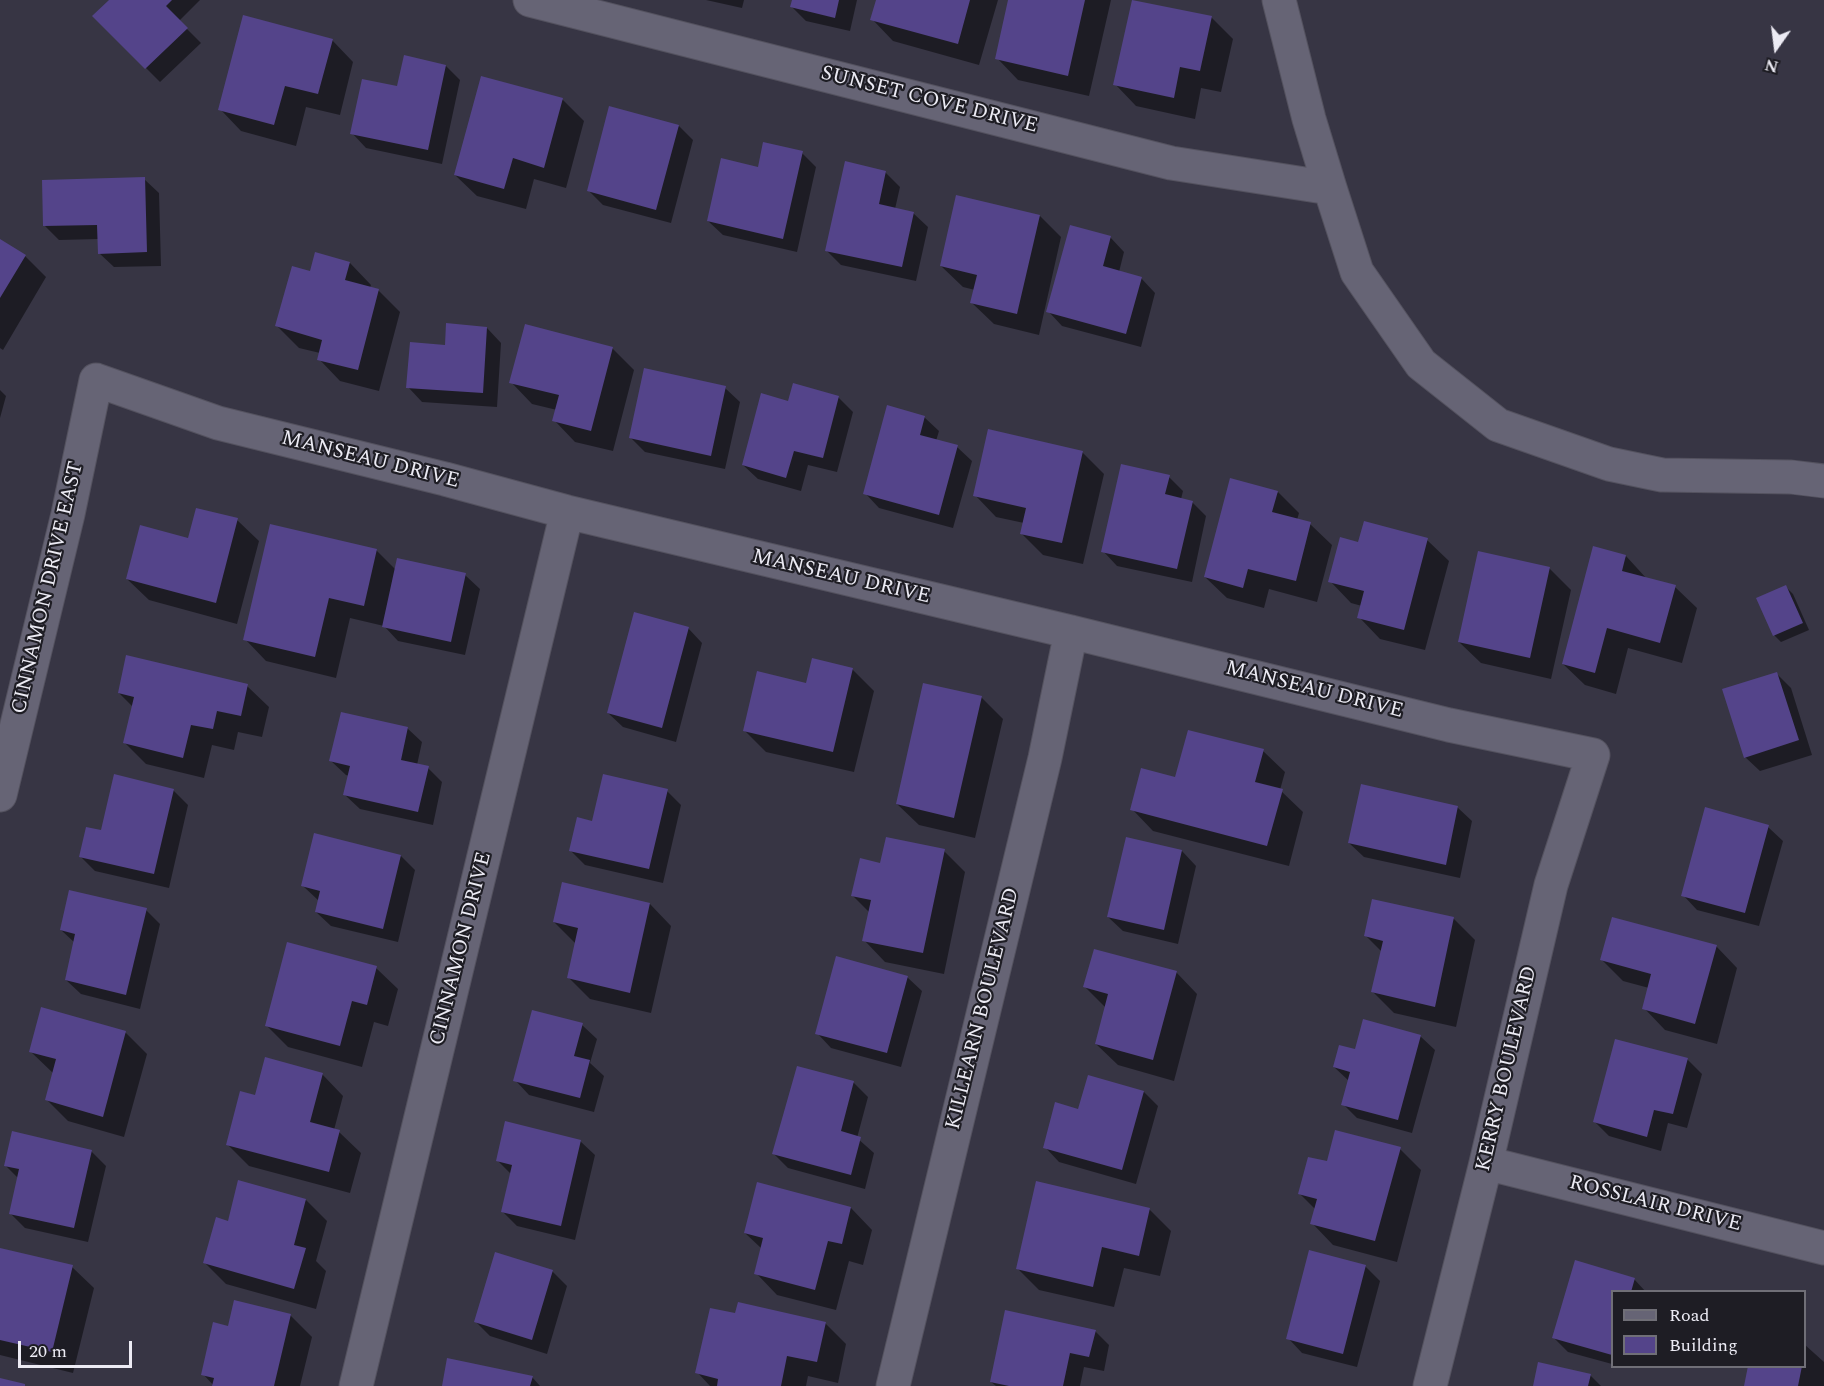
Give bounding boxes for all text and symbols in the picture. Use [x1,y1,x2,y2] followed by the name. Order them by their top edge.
[1746,18,1806,78] north arrow
[1762,52,1781,79] text: N
[818,62,1040,140] street label: SUNSET COVE DRIVE
[279,427,461,495] street label: MANSEAU DRIVE
[8,459,90,717] street label: CINNAMON DRIVE EAST
[749,545,933,611] street label: MANSEAU DRIVE
[1223,657,1405,725] street label: MANSEAU DRIVE
[426,850,498,1048] street label: CINNAMON DRIVE
[942,885,1026,1133] street label: KILLEARN BOULEVARD
[1472,964,1544,1174] street label: KERRY BOULEVARD
[1566,1171,1744,1239] street label: ROSSLAIR DRIVE
[1611,1290,1806,1368] legend
[1669,1302,1710,1329] text: Road
[21,1329,135,1367] scale bar
[1669,1332,1738,1359] text: Building
[29,1338,67,1365] text: 20 m

